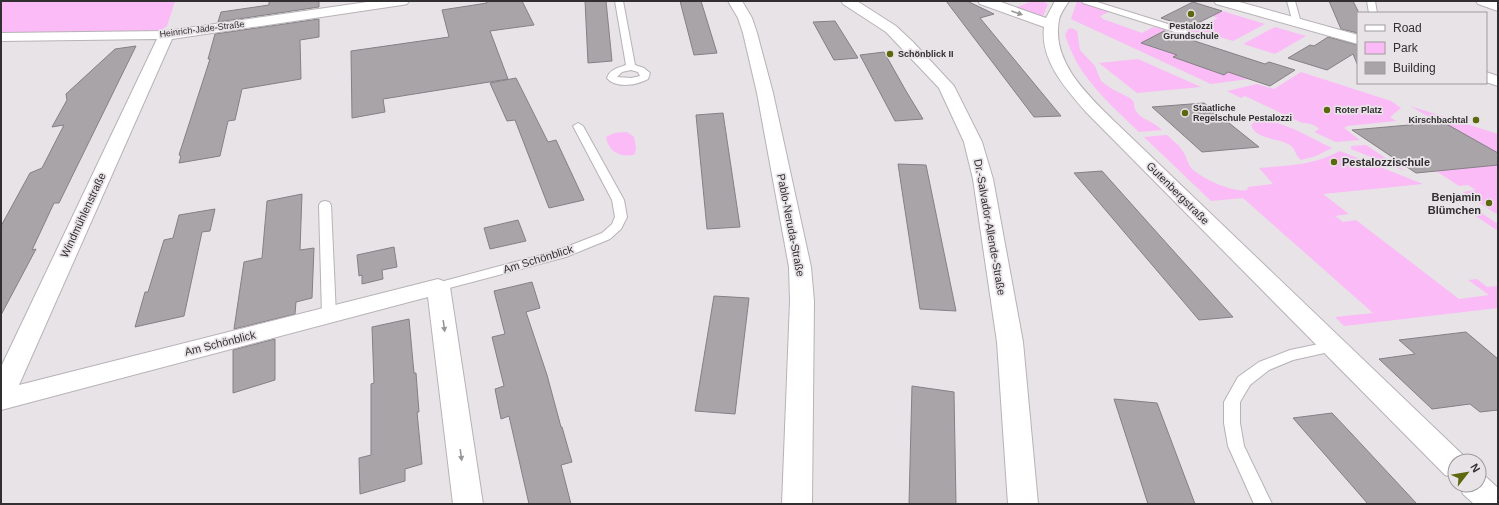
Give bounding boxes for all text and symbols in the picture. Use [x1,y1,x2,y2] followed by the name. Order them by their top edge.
[1186,9,1196,19] marker: Pestalozzi Grundschule
[1012,10,1024,16] one-way arrow
[1357,12,1487,84] legend
[159,19,245,39] street label: Heinrich-Jäde-Straße
[1163,21,1219,41] place label: Pestalozzi Grundschule
[1393,21,1422,35] text: Road
[1393,41,1419,55] text: Park
[885,49,895,59] marker: Schönblick II
[898,49,954,59] place label: Schönblick II
[1393,61,1436,75] text: Building
[1193,103,1292,123] place label: Staatliche Regelschule Pestalozzi
[1322,105,1332,115] marker: Roter Platz
[1335,105,1383,115] place label: Roter Platz
[1180,108,1190,118] marker: Staatliche Regelschule Pestalozzi
[1408,115,1468,125] place label: Kirschbachtal
[1471,115,1481,125] marker: Kirschbachtal
[1342,156,1430,168] place label: Pestalozzischule
[1329,157,1339,167] marker: Pestalozzischule
[972,158,1008,296] street label: Dr.-Salvador-Allende-Straße
[1144,159,1212,227] street label: Gutenbergstraße
[58,171,108,259] street label: Windmühlenstraße
[775,173,807,277] street label: Pablo-Neruda-Straße
[1428,191,1481,216] place label: Benjamin Blümchen
[1484,198,1494,208] marker: Benjamin Blümchen
[501,242,575,275] street label: Am Schönblick
[441,320,447,332] one-way arrow
[183,328,257,358] street label: Am Schönblick
[458,449,464,461] one-way arrow
[1447,453,1487,493] north arrow
[1468,461,1483,474] text: N

